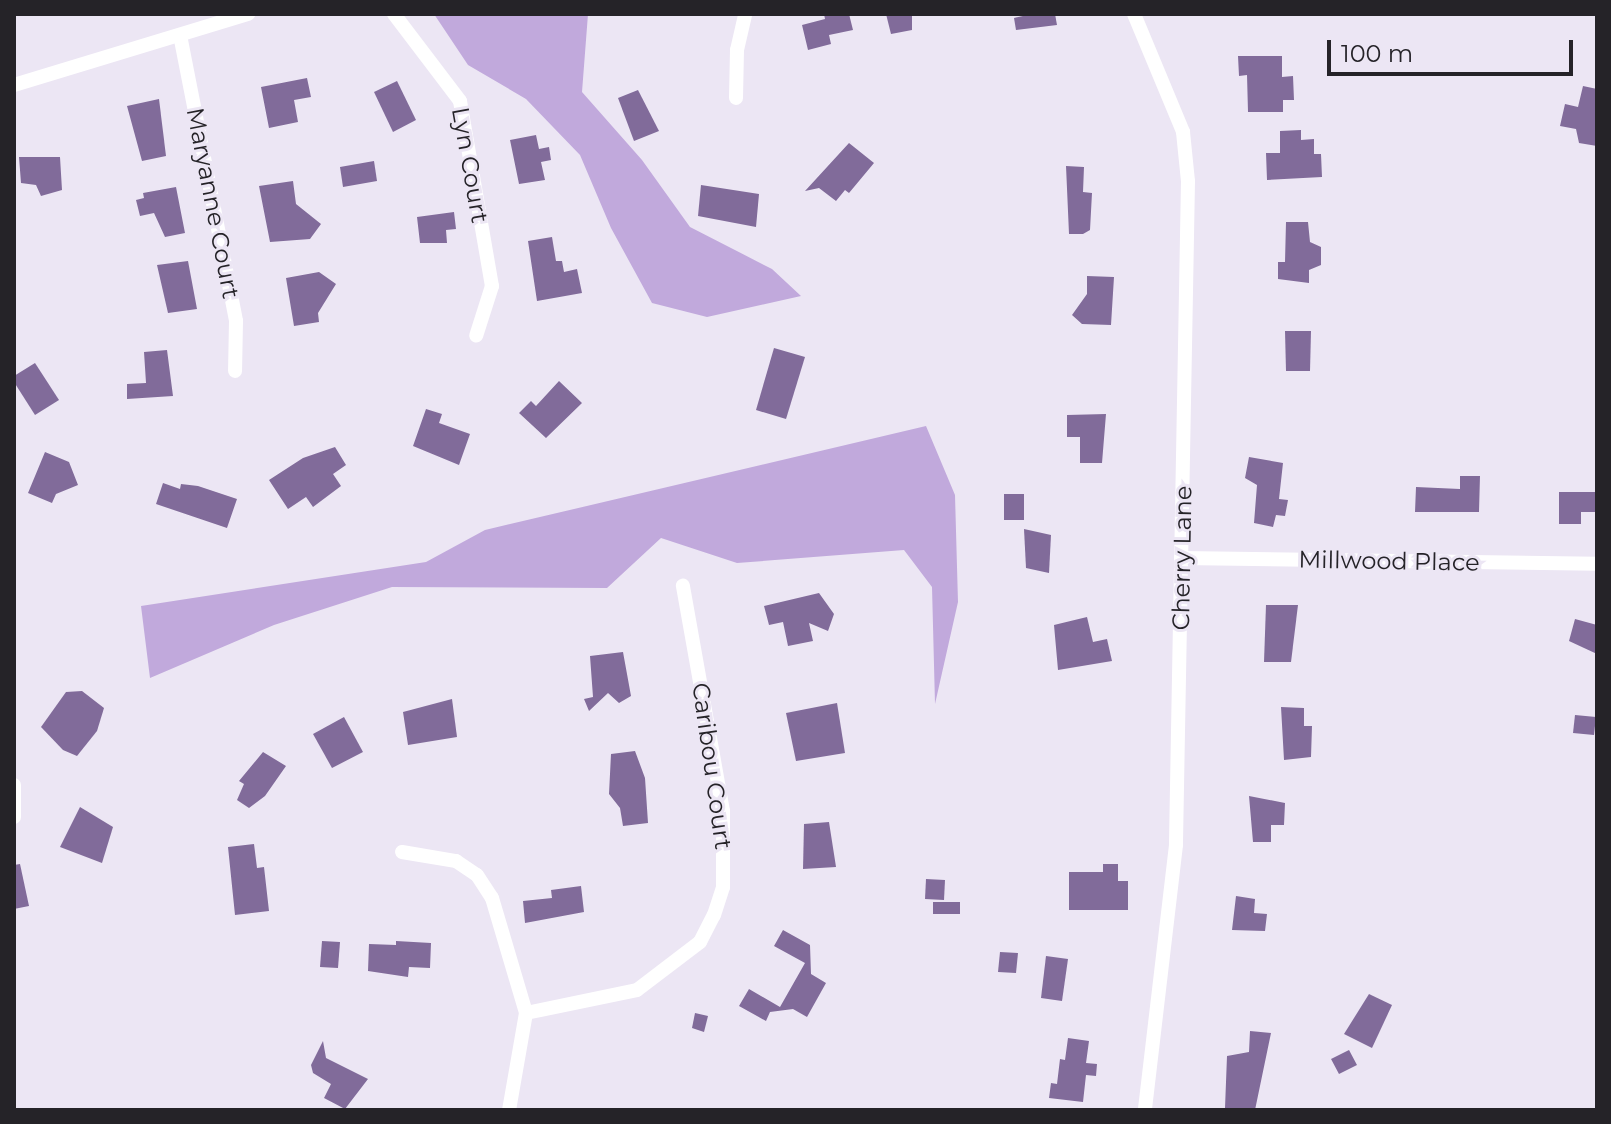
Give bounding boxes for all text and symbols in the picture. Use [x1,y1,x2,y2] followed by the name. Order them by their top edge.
[1331,24,1577,74] scale bar
[1341,39,1413,68] text: 100 m
[180,105,246,301] street label: Maryanne Court
[446,105,494,225] street label: Lyn Court
[1166,485,1198,631] street label: Cherry Lane
[1298,545,1480,577] street label: Millwood Place
[686,681,738,851] street label: Caribou Court

